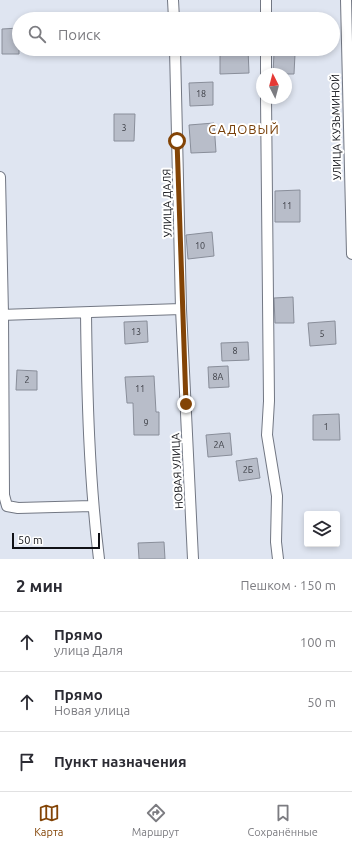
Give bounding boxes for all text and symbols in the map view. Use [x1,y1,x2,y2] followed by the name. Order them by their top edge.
[12,12,340,56] search box
[26,23,48,45] icon: search
[58,26,101,43] text: Поиск
[256,68,292,104] north arrow
[329,74,343,180] street label: УЛИЦА КУЗЬМИНОЙ
[196,89,206,99] house number: 18
[208,122,280,136] district label: САДОВЫЙ
[121,123,127,133] house number: 3
[168,132,186,150] route start
[160,169,174,237] street label: УЛИЦА ДАЛЯ
[282,201,292,211] house number: 11
[195,241,205,251] house number: 10
[131,327,141,337] house number: 13
[319,329,325,339] house number: 5
[232,346,238,356] house number: 8
[213,372,224,382] house number: 8А
[24,375,30,385] house number: 2
[135,384,145,394] house number: 11
[177,395,195,413] route end
[143,418,149,428] house number: 9
[323,422,329,432] house number: 1
[169,432,185,509] street label: НОВАЯ УЛИЦА
[214,440,225,450] house number: 2А
[243,465,254,475] house number: 2Б
[304,511,340,547] map controls
[304,511,340,547] button: layers
[12,531,100,550] scale bar
[18,534,42,546] text: 50 m
[16,576,63,595] text: 2 мин
[240,578,336,592] text: Пешком · 150 m
[54,626,103,643] text: Прямо
[16,631,38,653] icon: ahead
[300,635,336,649] text: 100 m
[54,643,123,657] text: улица Даля
[54,686,103,703] text: Прямо
[16,691,38,713] icon: ahead
[307,695,336,709] text: 50 m
[54,703,130,717] text: Новая улица
[16,751,38,773] icon: arrive
[54,753,187,770] text: Пункт назначения
[34,802,63,838] tab: Карта
[132,802,179,838] tab: Маршрут
[248,802,318,838] tab: Сохранённые

